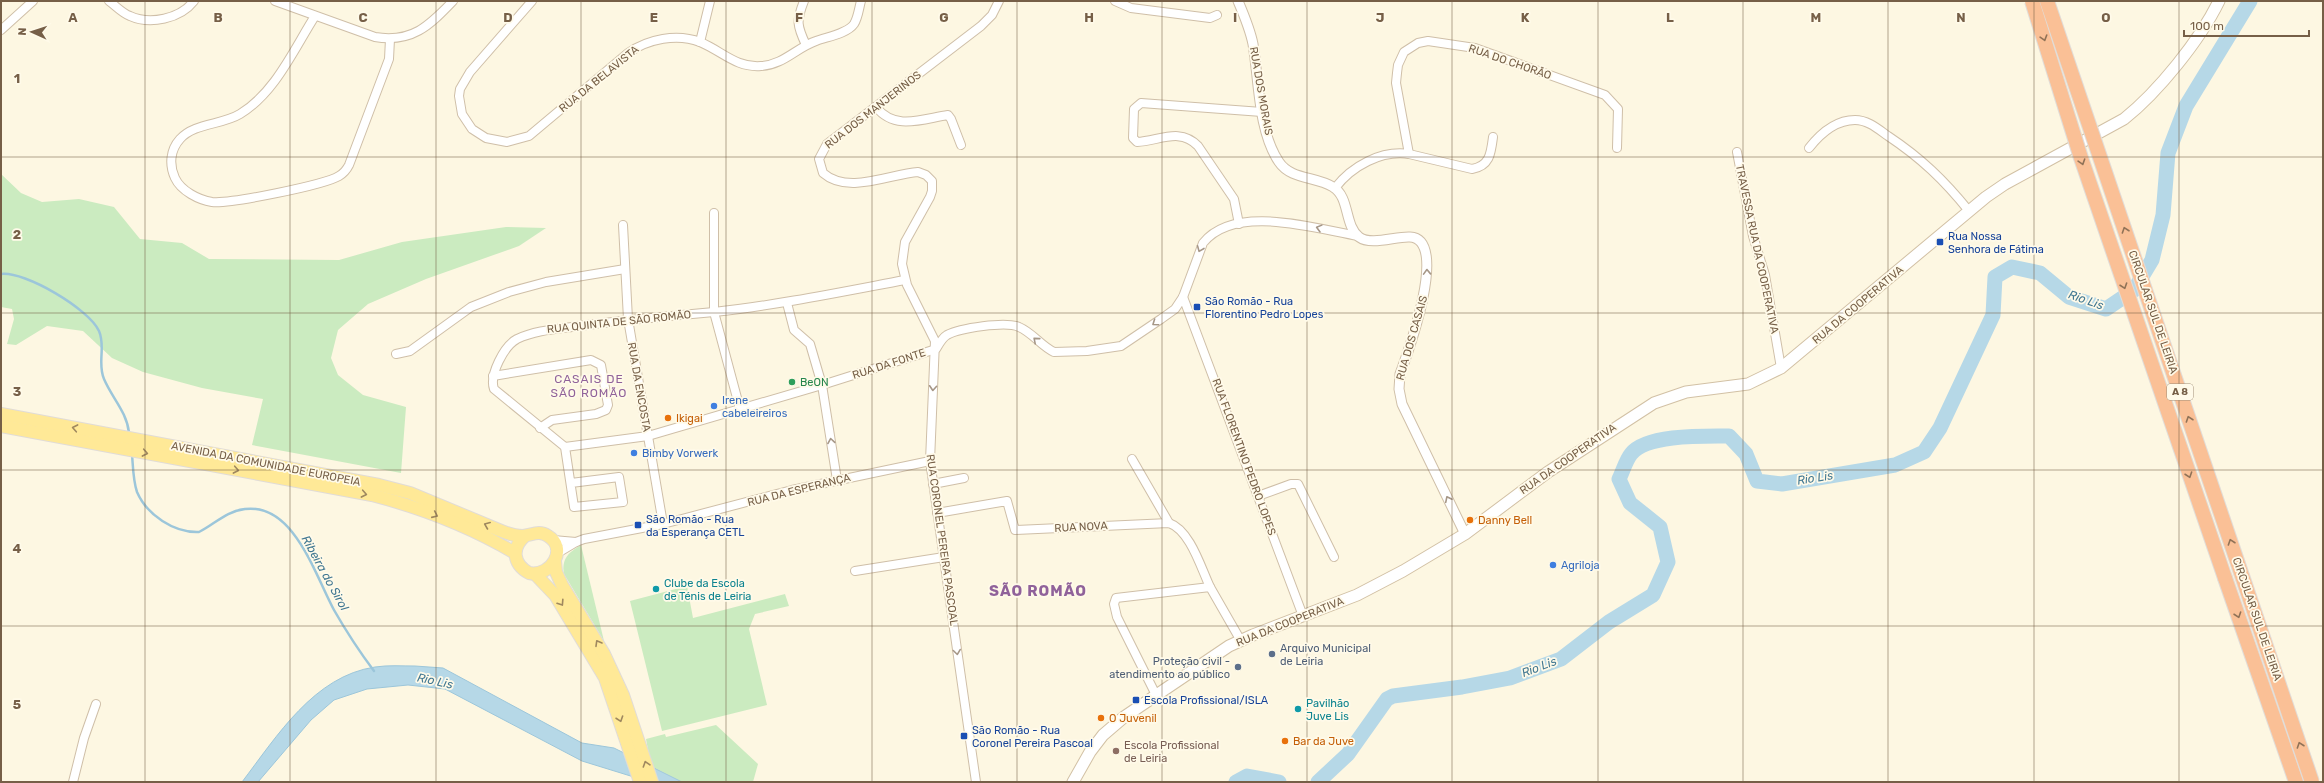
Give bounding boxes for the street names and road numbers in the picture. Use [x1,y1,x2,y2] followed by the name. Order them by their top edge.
[1467,42,1553,82] street label: RUA DO CHORÃO
[557,43,642,115] street label: RUA DA BELAVISTA
[1247,46,1275,136] street label: RUA DOS MORAIS
[822,68,924,152] street label: RUA DOS MANJERINOS
[1733,163,1781,335] street label: TRAVESSA RUA DA COOPERATIVA
[2126,249,2180,376] street label: CIRCULAR SUL DE LEIRIA
[1810,263,1907,347] street label: RUA DA COOPERATIVA
[1394,294,1430,382] street label: RUA DOS CASAIS
[546,308,692,336] street label: RUA QUINTA DE SÃO ROMÃO
[625,341,653,433] street label: RUA DA ENCOSTA
[851,346,928,382] street label: RUA DA FONTE
[1210,377,1279,537] street label: RUA FLORENTINO PEDRO LOPES
[2167,384,2193,400] road number: A 8
[1517,420,1619,497] street label: RUA DA COOPERATIVA
[170,439,362,489] street label: AVENIDA DA COMUNIDADE EUROPEIA
[923,453,961,627] street label: RUA CORONEL PEREIRA PASCOAL
[746,471,853,509] street label: RUA DA ESPERANÇA
[1054,519,1109,535] street label: RUA NOVA
[2230,556,2284,683] street label: CIRCULAR SUL DE LEIRIA
[1234,594,1346,650] street label: RUA DA COOPERATIVA

